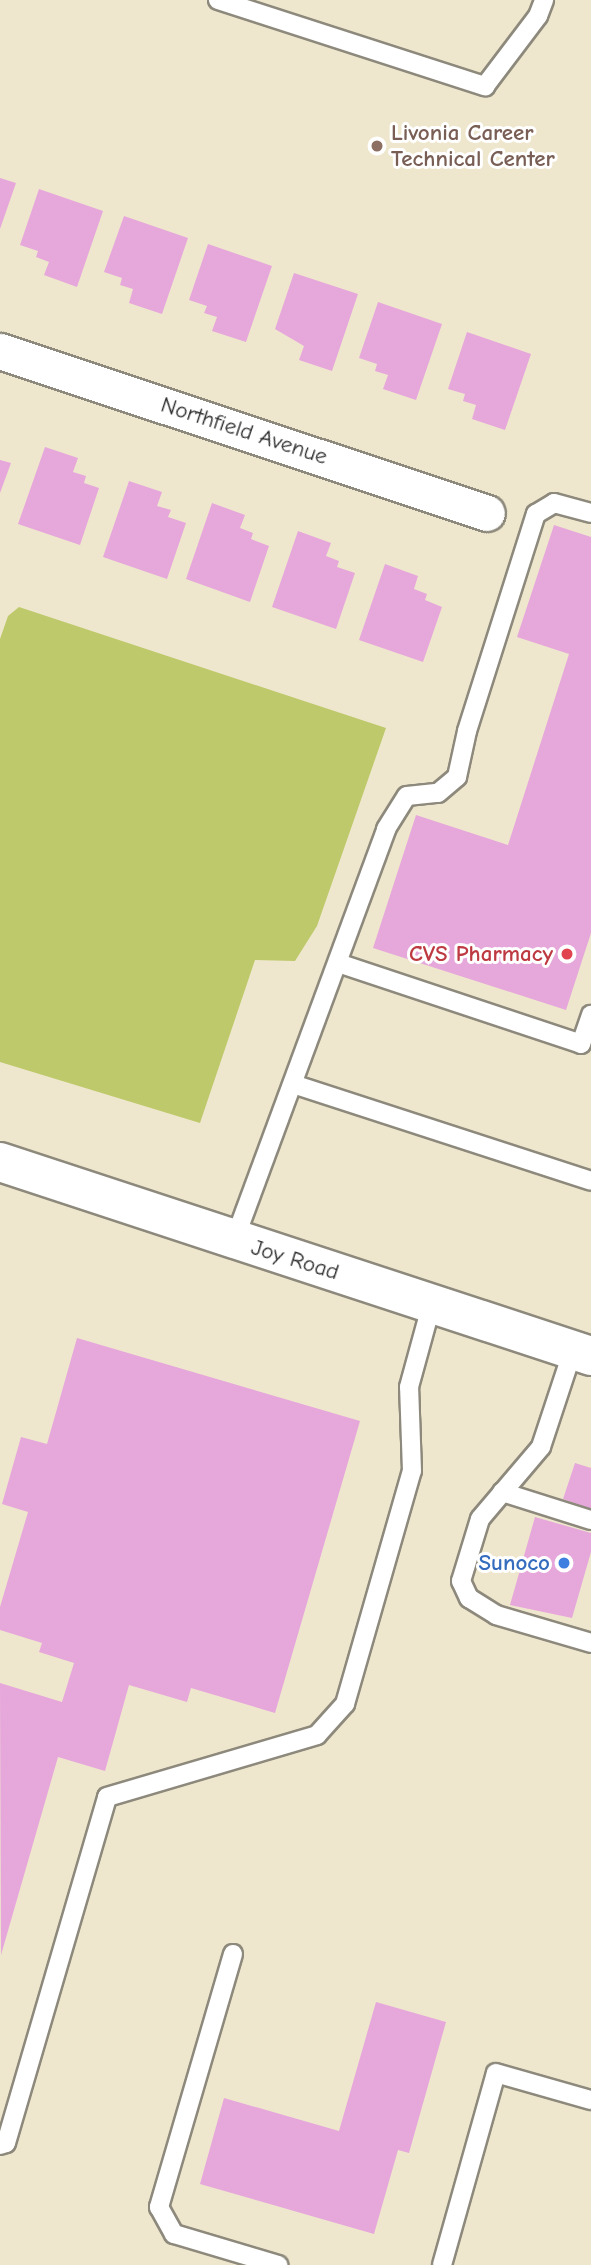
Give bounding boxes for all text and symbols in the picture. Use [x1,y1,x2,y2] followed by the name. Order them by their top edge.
[391,119,555,173] place label: Livonia Career Technical Center
[369,138,385,154] marker: Livonia Career Technical Center
[157,391,331,471] street label: Northfield Avenue
[409,940,553,968] place label: CVS Pharmacy
[559,946,575,962] marker: CVS Pharmacy
[248,1234,342,1286] street label: Joy Road
[478,1549,550,1577] place label: Sunoco
[556,1555,572,1571] marker: Sunoco

